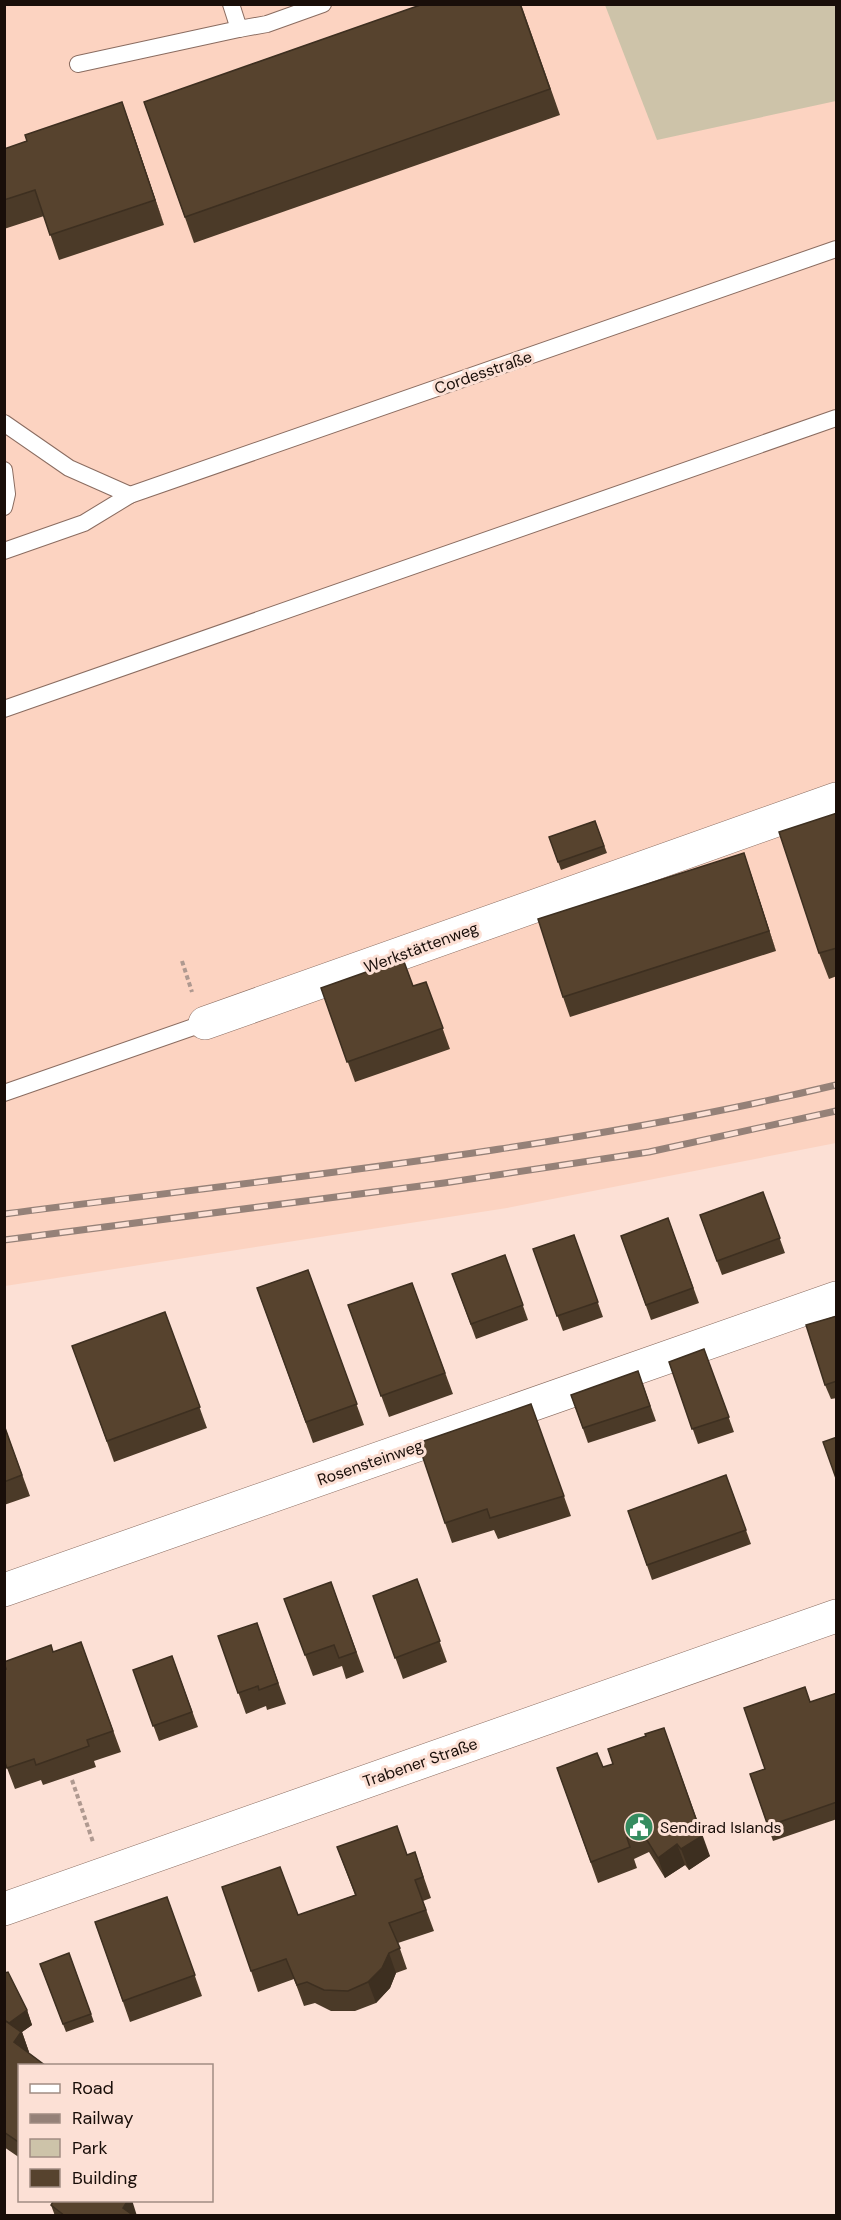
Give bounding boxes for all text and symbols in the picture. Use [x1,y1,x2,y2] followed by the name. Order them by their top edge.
[432,346,535,399] street label: Cordesstraße
[361,917,481,978] street label: Werkstättenweg
[314,1435,426,1490] street label: Rosensteinweg
[360,1733,480,1792] street label: Trabener Straße
[623,1811,655,1843] public building icon: Sendirad Islands
[660,1817,782,1838] place label: Sendirad Islands
[18,2064,213,2202] legend
[72,2076,114,2100] text: Road
[72,2106,134,2130] text: Railway
[72,2136,108,2160] text: Park
[72,2166,137,2190] text: Building

